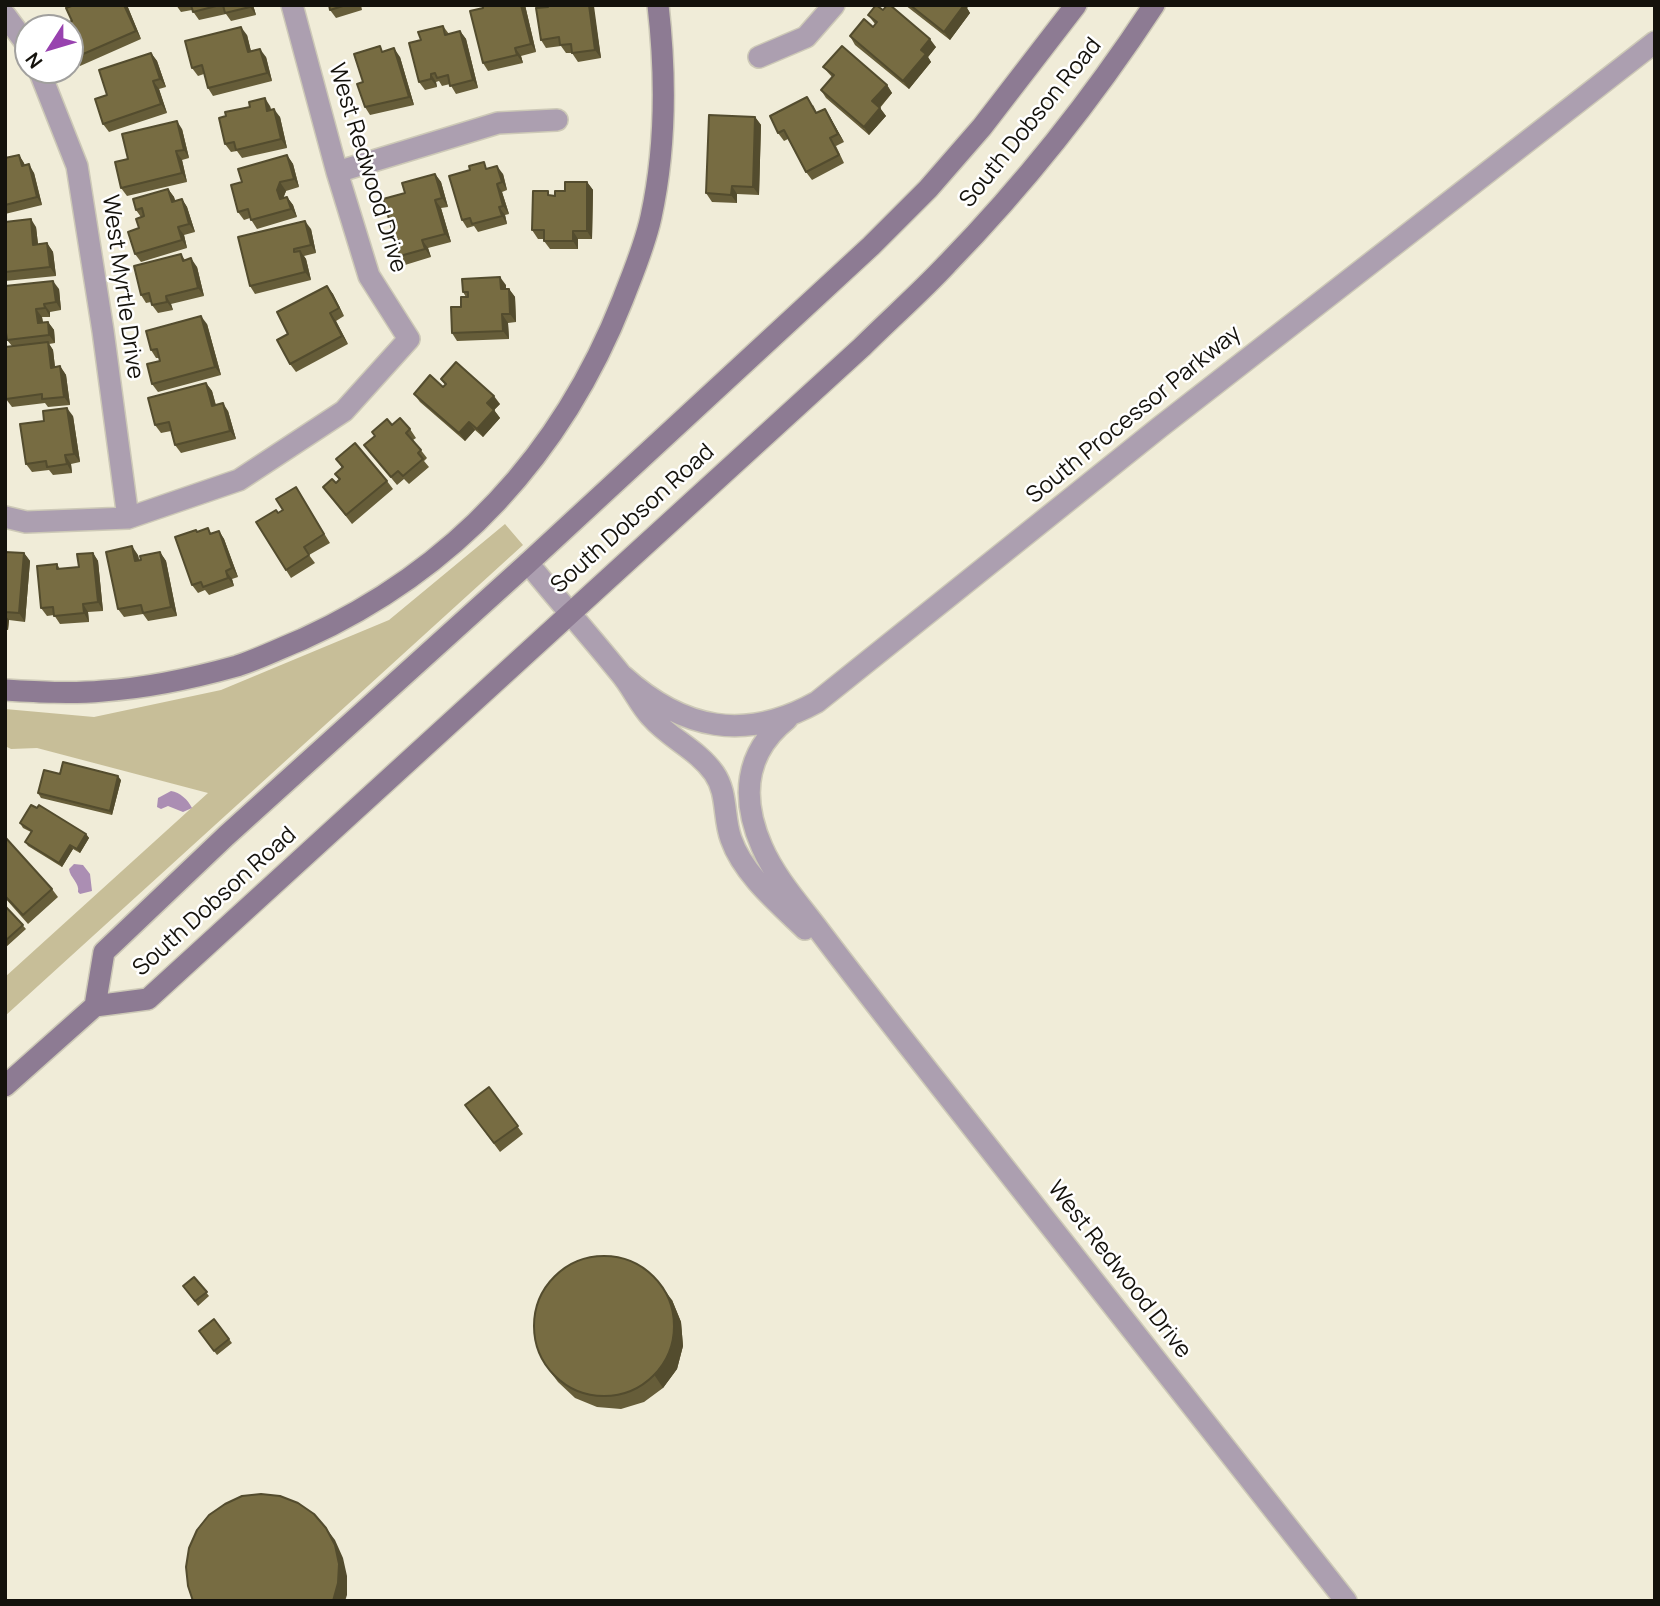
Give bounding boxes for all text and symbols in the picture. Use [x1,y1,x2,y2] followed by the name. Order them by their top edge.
[14,14,84,84] north arrow
[954,33,1108,213] street label: South Dobson Road
[19,47,48,74] text: N
[322,60,412,276] street label: West Redwood Drive
[95,193,149,381] street label: West Myrtle Drive
[1021,320,1247,510] street label: South Processor Parkway
[546,439,720,599] street label: South Dobson Road
[128,822,302,982] street label: South Dobson Road
[1041,1176,1197,1364] street label: West Redwood Drive

